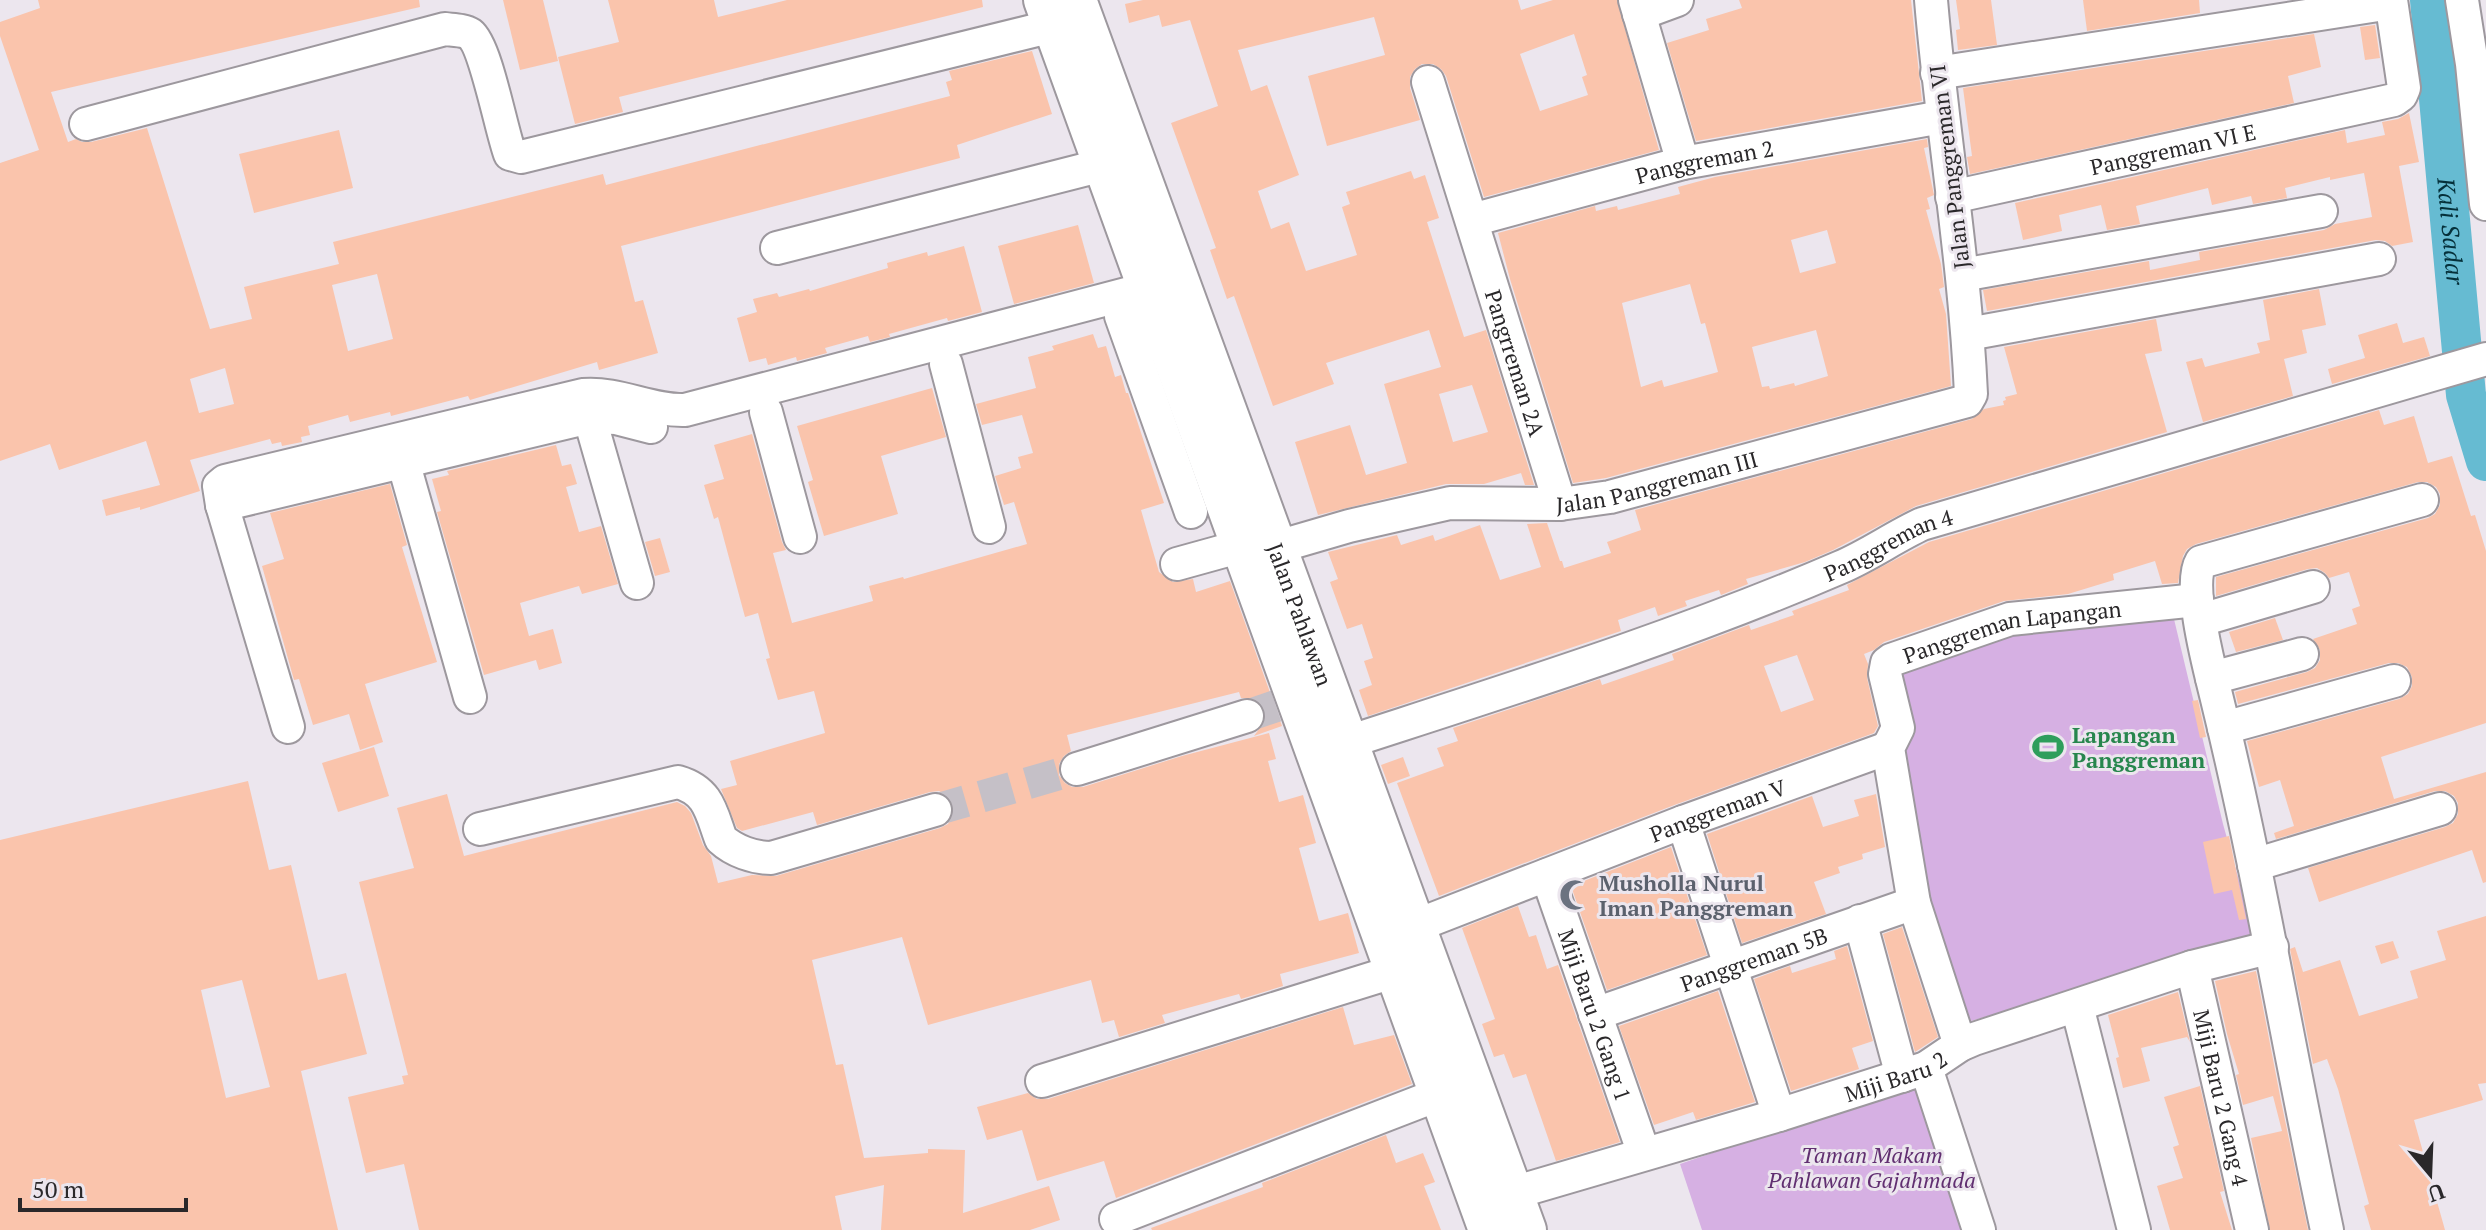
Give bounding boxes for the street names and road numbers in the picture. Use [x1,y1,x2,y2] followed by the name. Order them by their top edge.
[1922,63,1976,271] street label: Jalan Panggreman VI
[2087,116,2258,181] street label: Panggreman VI E
[1632,133,1776,190] street label: Panggreman 2
[1479,286,1553,440] street label: Pangrreman 2A
[1556,443,1761,519] street label: Jalan Panggreman III
[1819,501,1956,587] street label: Panggreman 4
[1261,539,1340,690] street label: Jalan Pahlawan
[1899,593,2123,669] street label: Panggreman Lapangan
[1645,771,1790,848] street label: Panggreman V
[1676,920,1831,998] street label: Panggreman 5B
[1552,925,1639,1105] street label: Miji Baru 2 Gang 1
[2188,1007,2256,1189] street label: Miji Baru 2 Gang 4
[1841,1044,1952,1108] street label: Miji Baru 2

